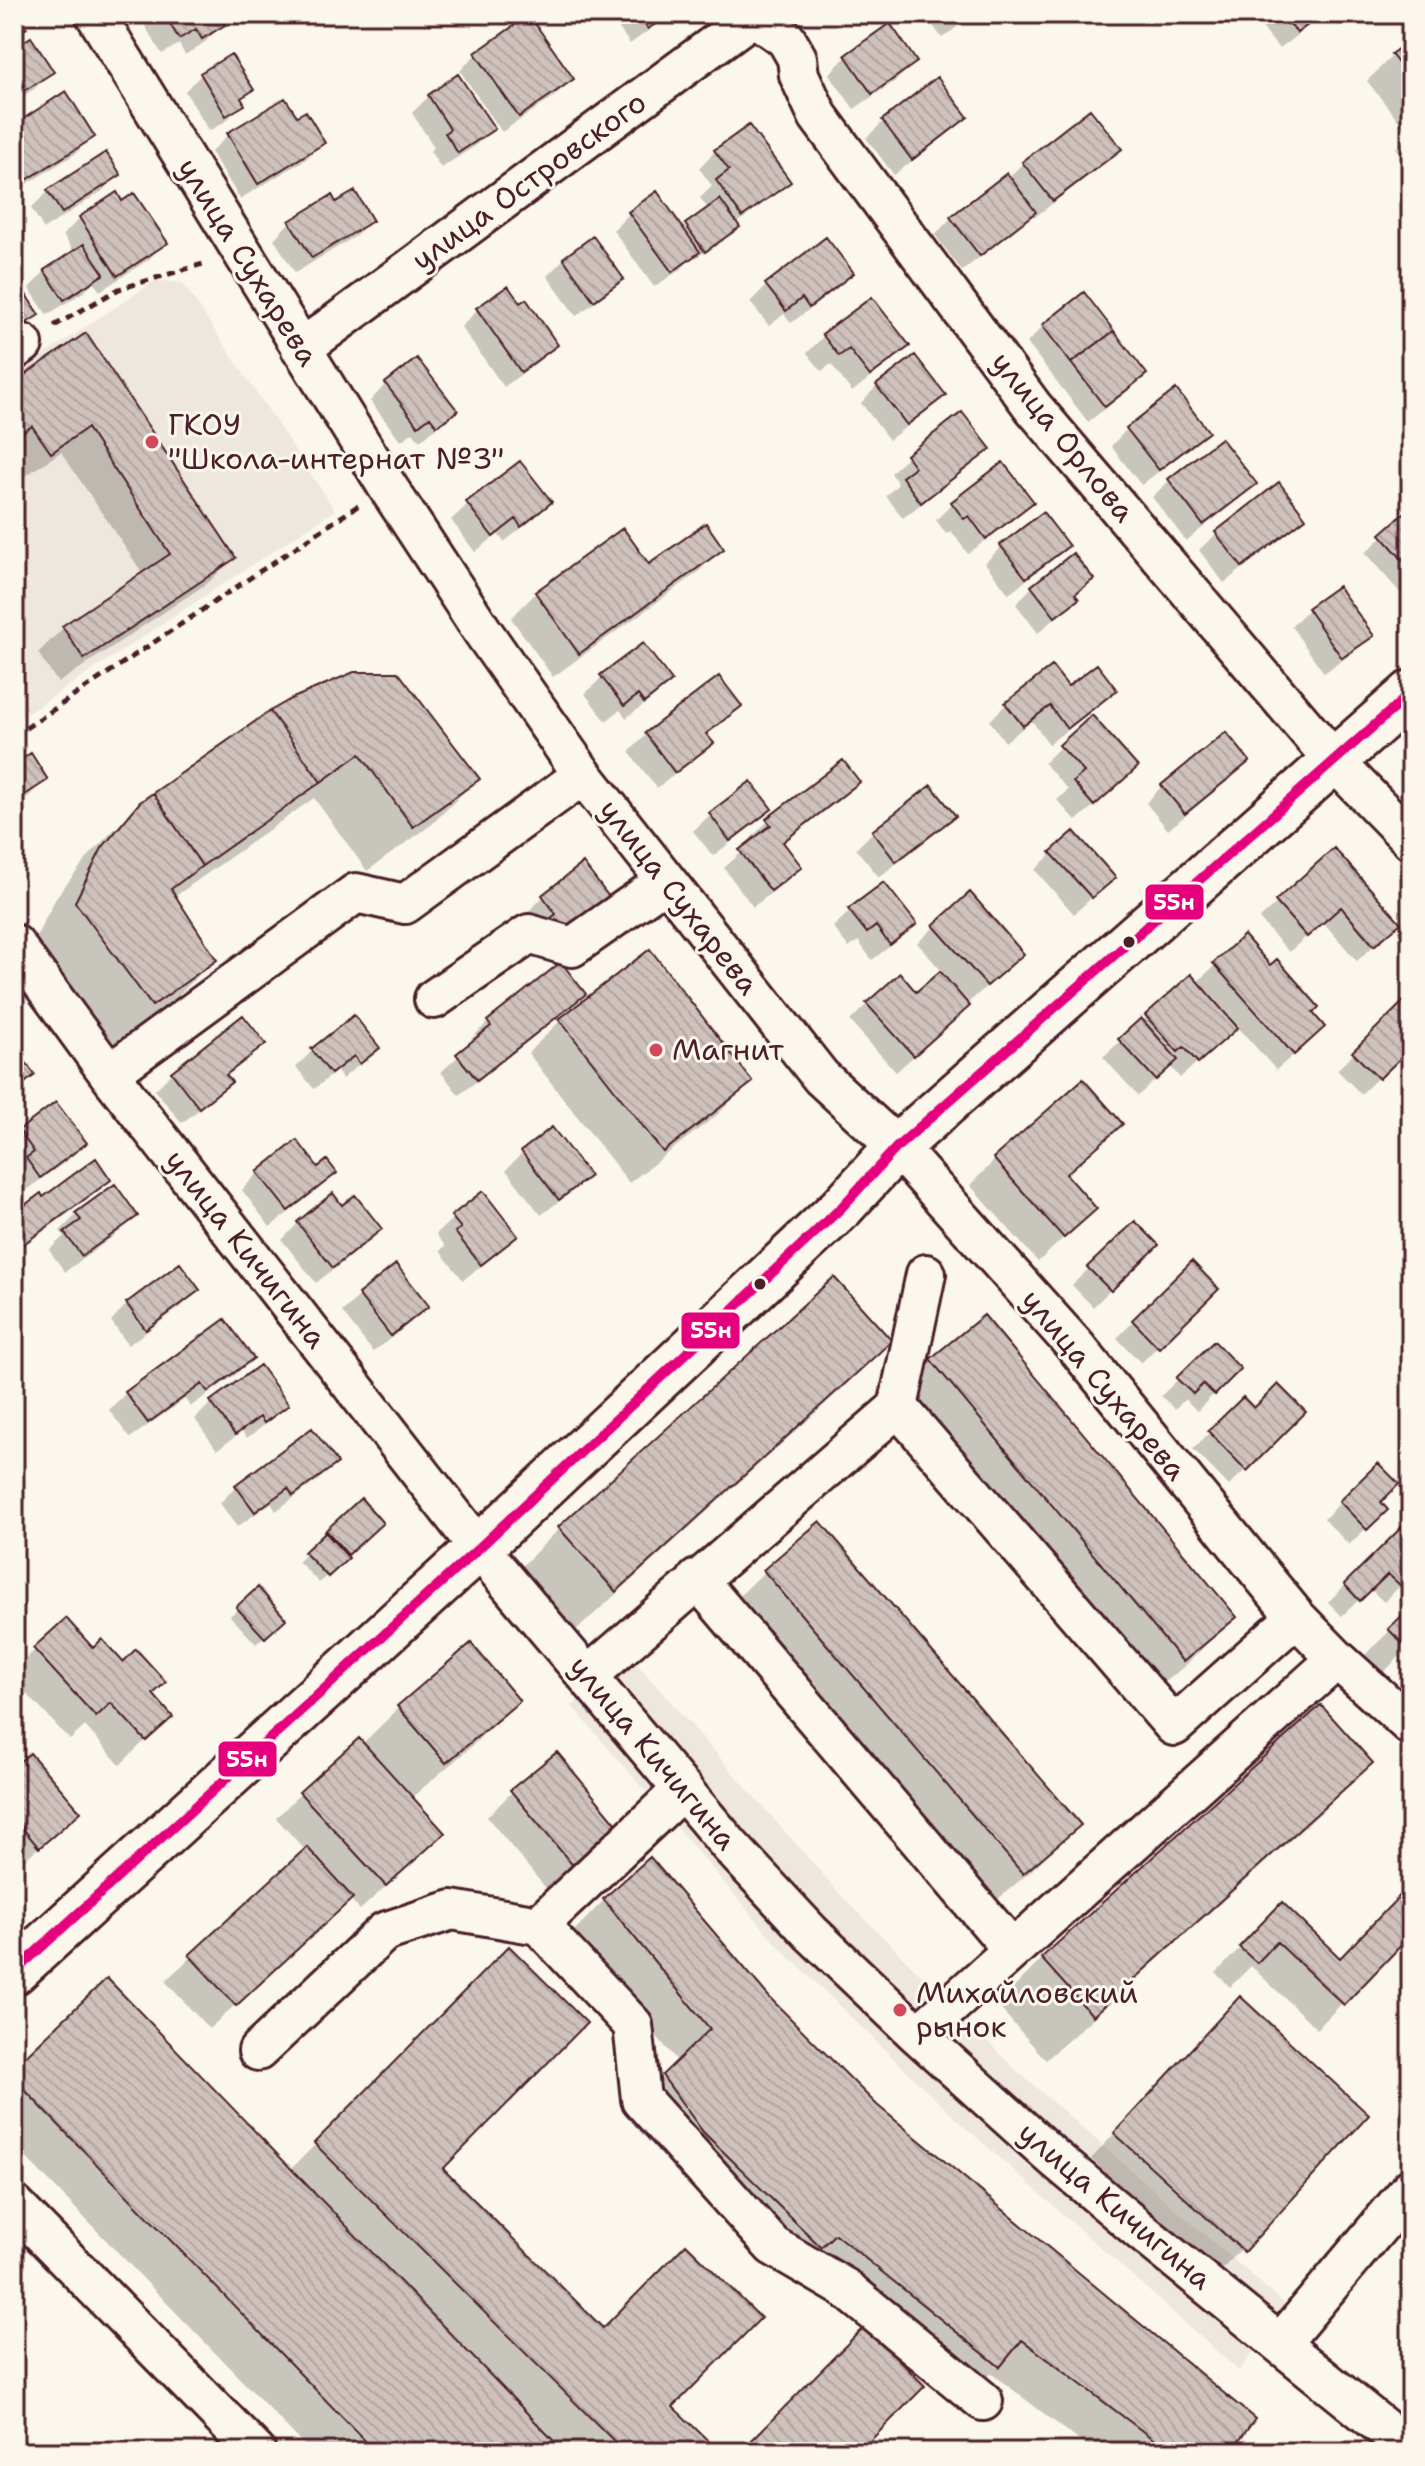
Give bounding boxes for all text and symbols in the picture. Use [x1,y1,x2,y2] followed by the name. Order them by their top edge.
[403,81,654,280] street label: улица Островского
[168,150,329,374] street label: улица Сухарева
[982,343,1145,531] street label: улица Орлова
[168,404,504,479] place label: ГКОУ "Школа-интернат №3"
[143,433,161,451] marker: ГКОУ "Школа-интернат №3"
[590,790,769,1003] street label: улица Сухарева
[1144,883,1205,921] line badge: 55н
[1153,888,1195,917] text: 55н
[1121,934,1137,950] unlabelled marker
[672,1029,785,1070] place label: Магнит
[647,1041,665,1059] marker: Магнит
[156,1141,337,1357] street label: улица Кичигина
[752,1276,768,1292] unlabelled marker
[1012,1280,1197,1489] street label: улица Сухарева
[680,1311,741,1350] line badge: 55н
[690,1316,732,1345] text: 55н
[560,1647,747,1859] street label: улица Кичигина
[217,1740,278,1778] line badge: 55н
[226,1745,268,1774] text: 55н
[916,1972,1138,2047] place label: Михайловский рынок
[891,2001,909,2019] marker: Михайловский рынок
[1010,2112,1221,2299] street label: улица Кичигина

